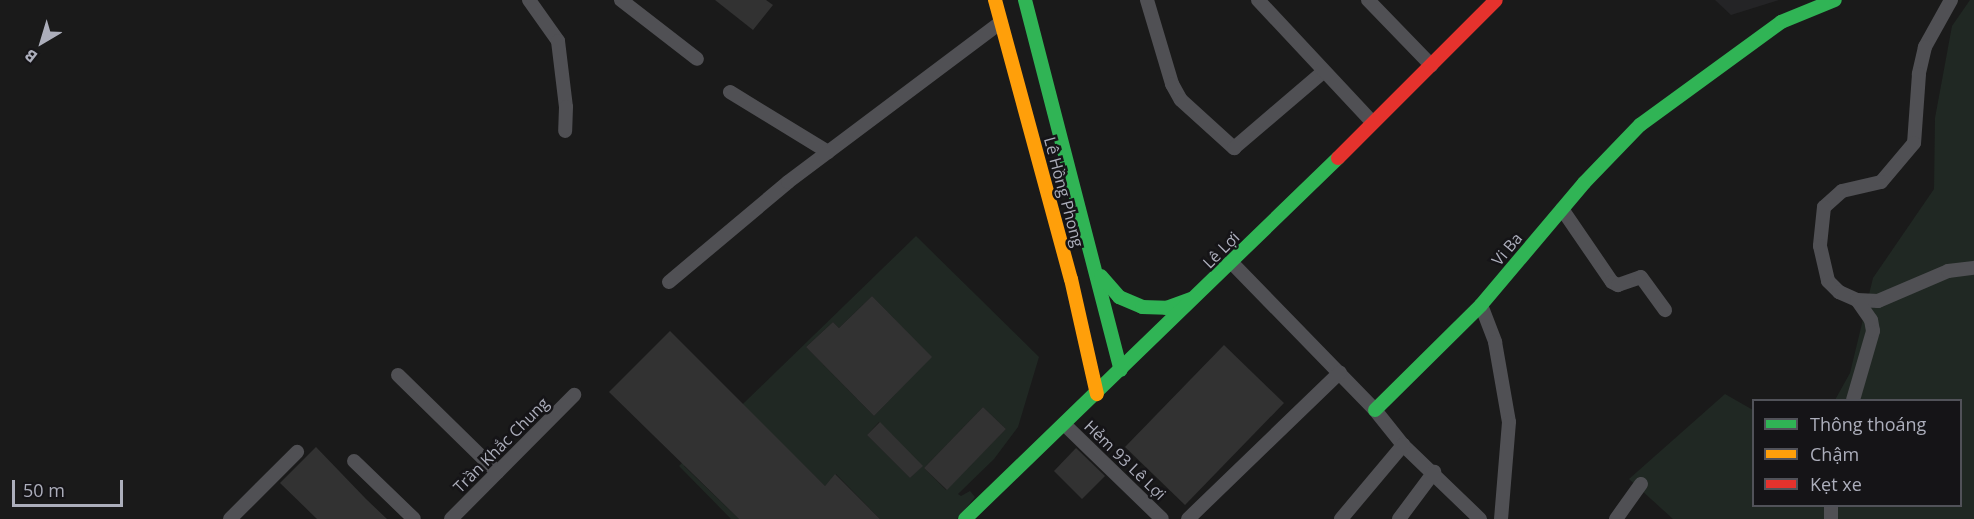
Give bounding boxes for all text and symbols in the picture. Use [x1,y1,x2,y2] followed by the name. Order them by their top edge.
[12,12,72,72] north arrow
[20,44,42,68] text: B
[1040,135,1088,249] street label: Lê Hồng Phong
[1199,228,1243,272] street label: Lê Lợi
[1488,229,1526,269] street label: Vi Ba
[449,393,553,497] street label: Trần Khắc Chung
[1752,399,1962,507] legend
[1810,412,1926,436] text: Thông thoáng
[1080,416,1170,504] street label: Hẻm 93 Lê Lợi
[1810,442,1859,466] text: Chậm
[15,468,126,506] scale bar
[1810,472,1862,496] text: Kẹt xe
[23,478,65,502] text: 50 m

